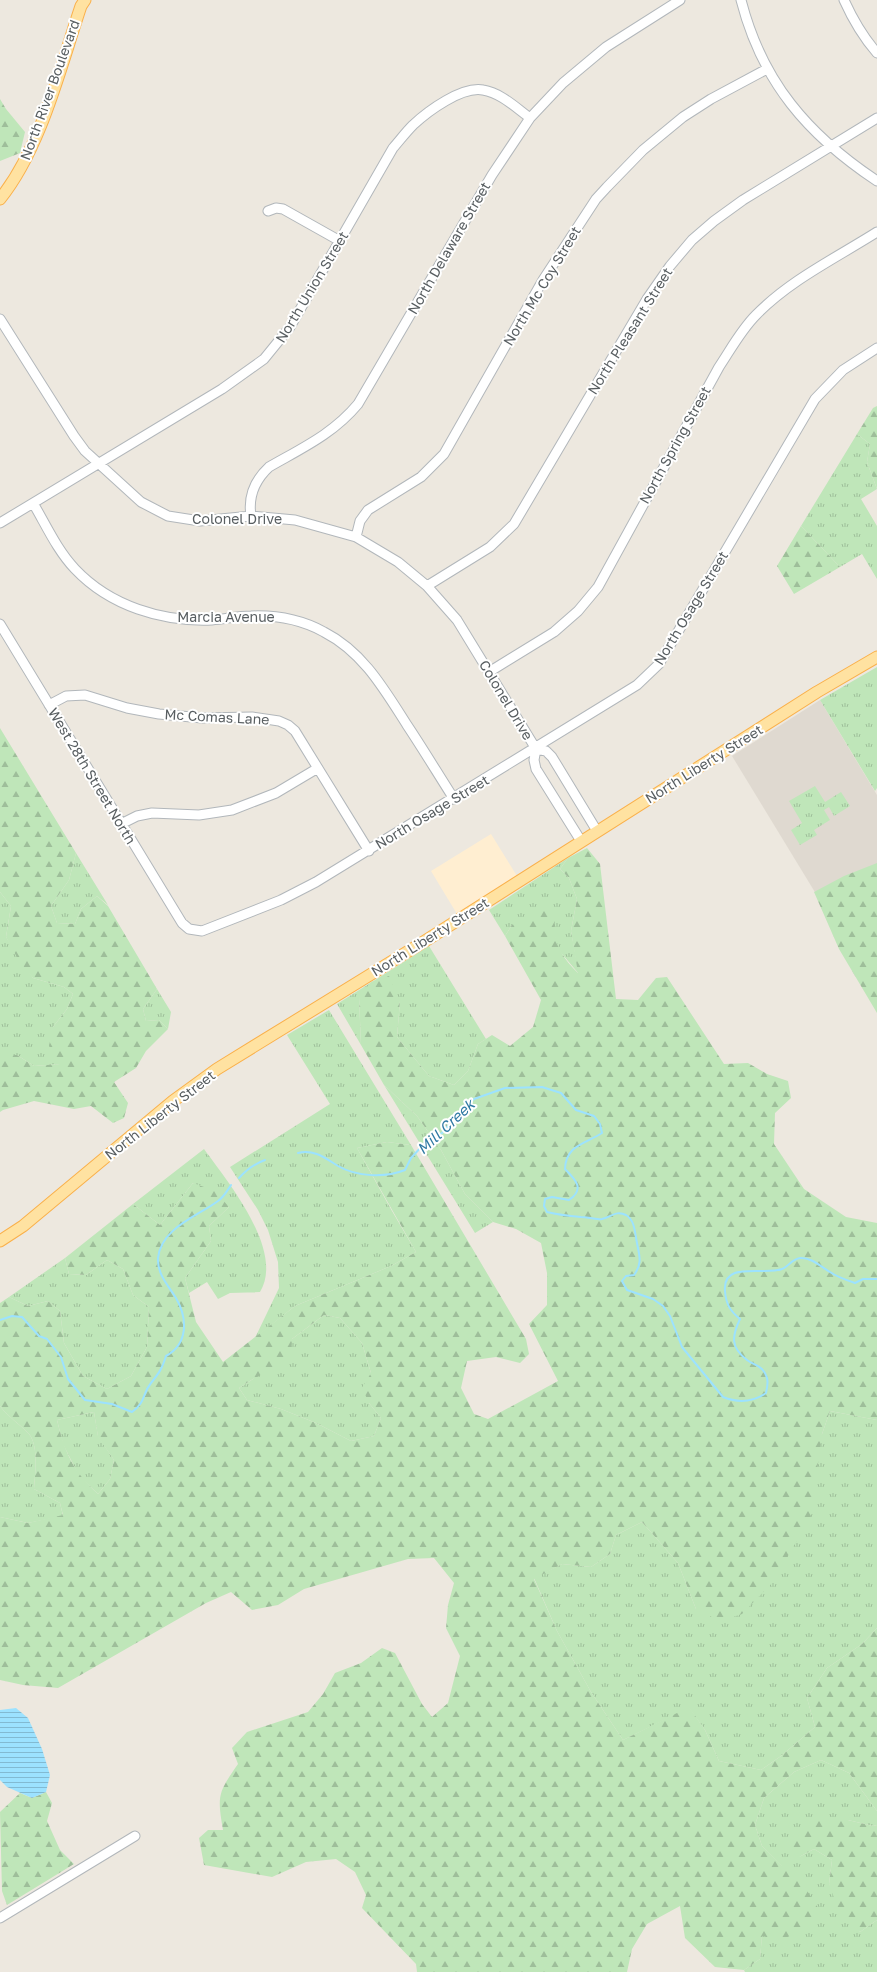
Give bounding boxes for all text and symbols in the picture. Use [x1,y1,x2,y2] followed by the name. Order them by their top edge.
[16,17,83,162] street label: North River Boulevard
[404,179,493,317] street label: North Delaware Street
[499,223,584,348] street label: North Mc Coy Street
[272,228,352,346] street label: North Union Street
[584,264,676,397] street label: North Pleasant Street
[635,383,714,506] street label: North Spring Street
[192,510,282,527] street label: Colonel Drive
[650,548,731,668] street label: North Osage Street
[177,608,275,625] street label: Marcia Avenue
[476,657,537,743] street label: Colonel Drive
[45,705,140,847] street label: West 28th Street North
[164,705,270,728] street label: Mc Comas Lane
[642,721,766,807] street label: North Liberty Street
[372,771,492,852] street label: North Osage Street
[368,894,492,980] street label: North Liberty Street
[101,1066,218,1163] street label: North Liberty Street
[413,1094,479,1157] water label: Mill Creek

